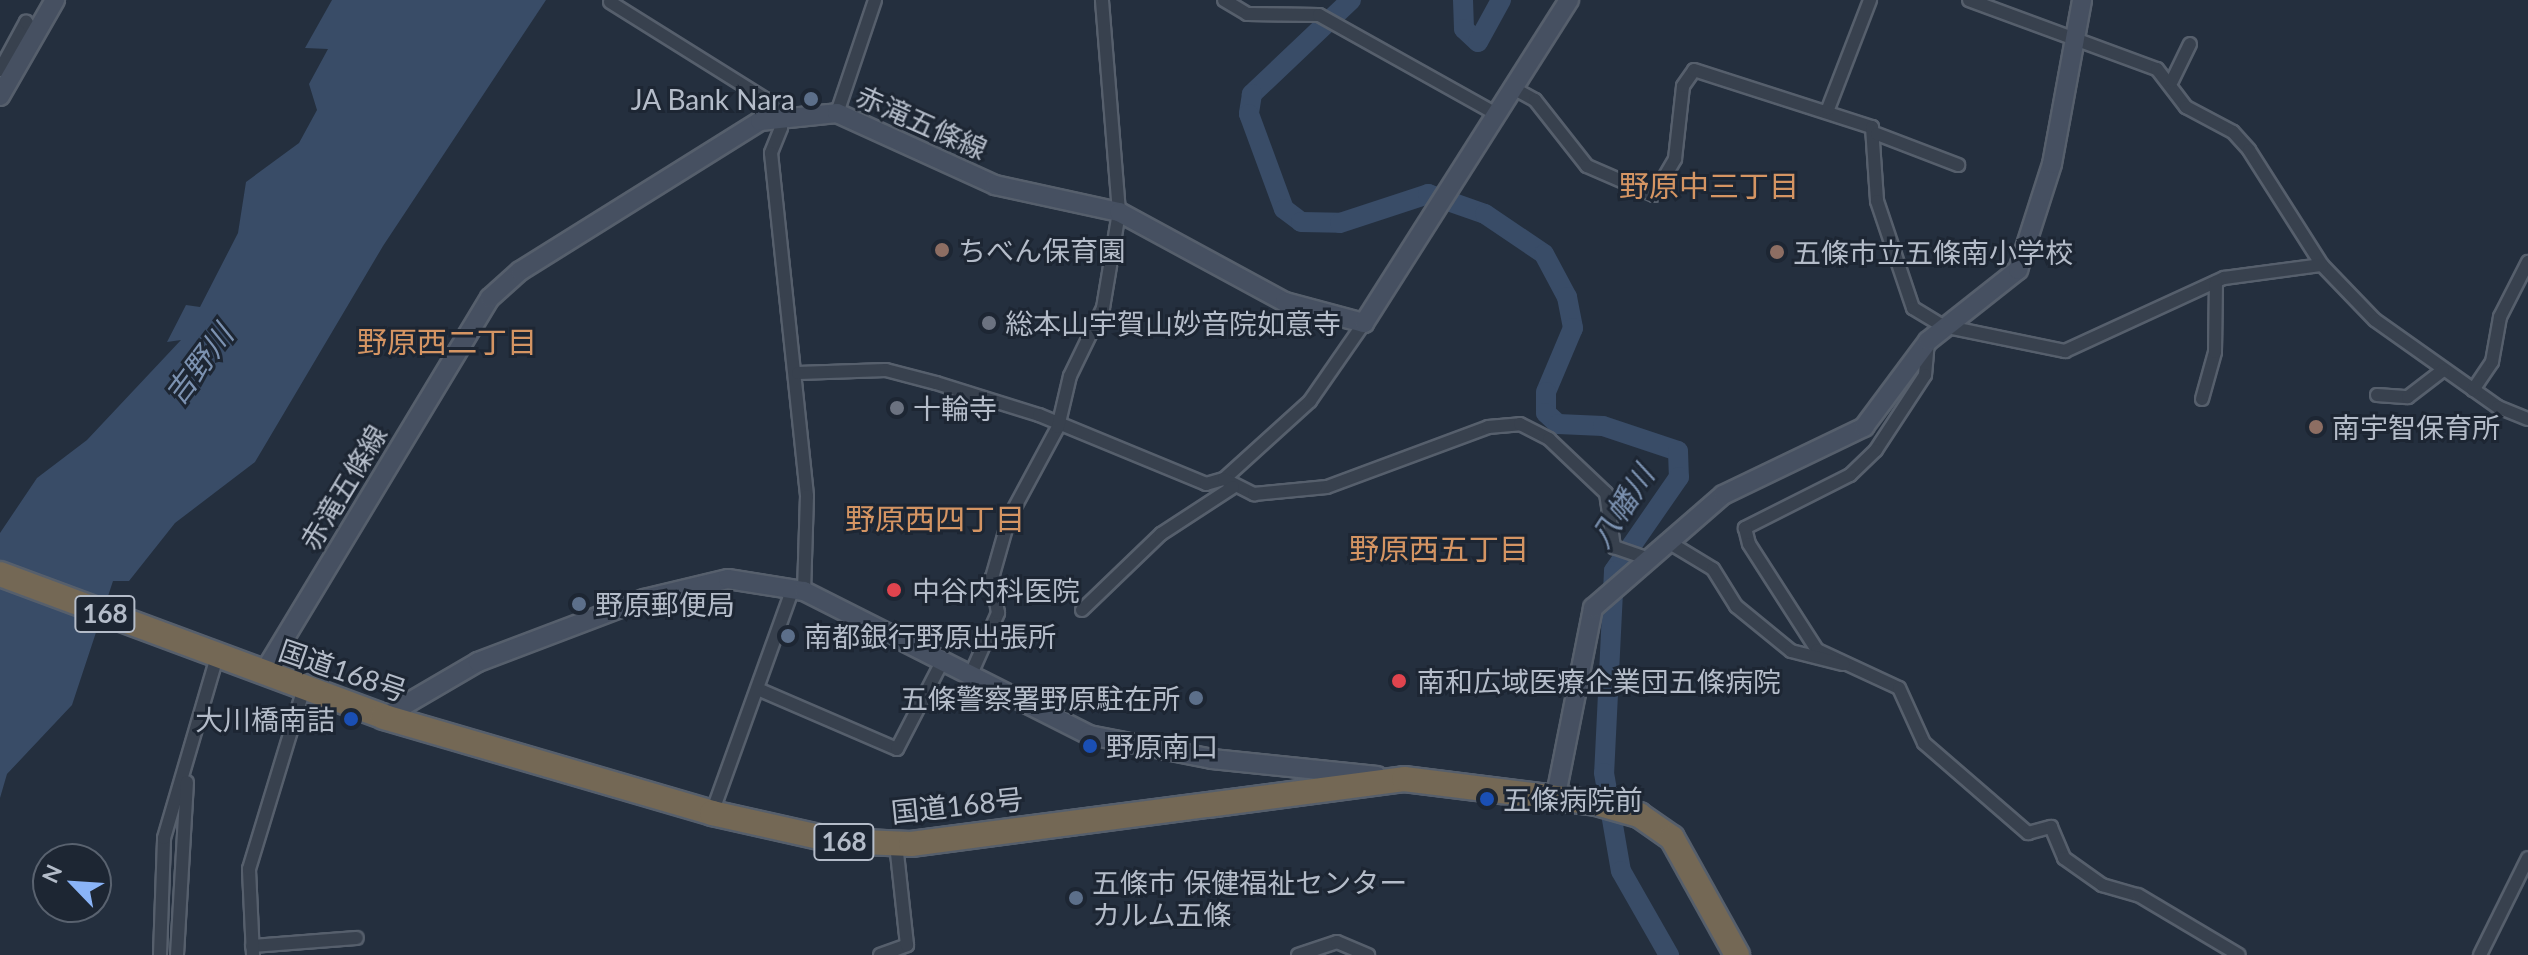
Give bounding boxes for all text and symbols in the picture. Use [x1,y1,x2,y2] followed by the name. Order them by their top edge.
[851,78,993,166] street label: 赤滝五條線
[630,82,795,116] place label: JA Bank Nara
[802,90,820,108] marker: JA Bank Nara
[1619,167,1799,203] district label: 野原中三丁目
[958,233,1126,267] place label: ちべん保育園
[1793,235,2073,269] place label: 五條市立五條南小学校
[933,241,951,259] marker: ちべん保育園
[1768,243,1786,261] marker: 五條市立五條南小学校
[1005,306,1341,340] place label: 総本山宇賀山妙音院如意寺
[980,314,998,332] marker: 総本山宇賀山妙音院如意寺
[157,317,239,411] water label: 吉野川
[357,323,537,359] district label: 野原西二丁目
[913,391,997,425] place label: 十輪寺
[888,399,906,417] marker: 十輪寺
[2332,410,2500,444] place label: 南宇智保育所
[293,418,393,556] street label: 赤滝五條線
[2307,418,2325,436] marker: 南宇智保育所
[1581,458,1661,554] water label: 八幡川
[845,500,1025,536] district label: 野原西四丁目
[1349,530,1529,566] district label: 野原西五丁目
[912,573,1080,607] place label: 中谷内科医院
[883,579,905,601] marker: 中谷内科医院
[595,587,735,621] place label: 野原郵便局
[73,592,137,636] road number: 168
[570,595,588,613] marker: 野原郵便局
[804,619,1056,653] place label: 南都銀行野原出張所
[779,627,797,645] marker: 南都銀行野原出張所
[275,633,411,707] street label: 国道168号
[1417,664,1781,698] place label: 南和広域医療企業団五條病院
[1388,670,1410,692] marker: 南和広域医療企業団五條病院
[900,681,1180,715] place label: 五條警察署野原駐在所
[1187,689,1205,707] marker: 五條警察署野原駐在所
[195,702,335,736] place label: 大川橋南詰
[342,710,360,728] marker: 大川橋南詰
[1106,729,1218,763] place label: 野原南口
[1081,737,1099,755] marker: 野原南口
[889,781,1025,829] street label: 国道168号
[1503,782,1643,816] place label: 五條病院前
[1478,790,1496,808] marker: 五條病院前
[812,820,876,864] road number: 168
[32,843,112,923] north arrow
[36,860,67,887] text: N
[1092,865,1407,931] place label: 五條市 保健福祉センター カルム五條
[1067,889,1085,907] marker: 五條市 保健福祉センター カルム五條

